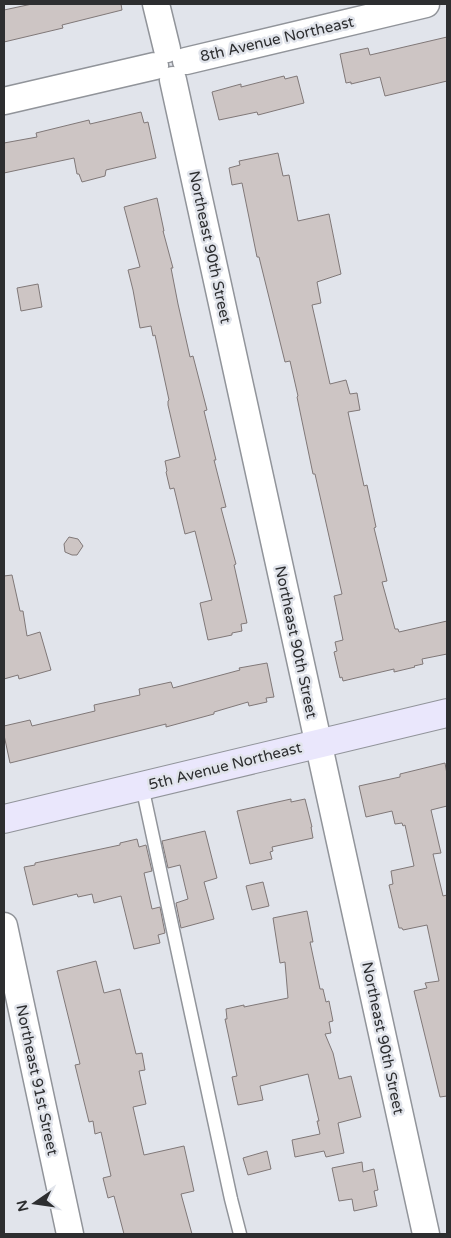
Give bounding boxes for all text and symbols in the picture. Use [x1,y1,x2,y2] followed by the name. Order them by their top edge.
[198,12,356,65] street label: 8th Avenue Northeast
[185,169,235,325] street label: Northeast 90th Street
[271,564,321,720] street label: Northeast 90th Street
[147,738,304,794] street label: 5th Avenue Northeast
[358,960,408,1116] street label: Northeast 90th Street
[12,1003,62,1157] street label: Northeast 91st Street
[10,1178,60,1228] north arrow
[13,1198,32,1213] text: N

